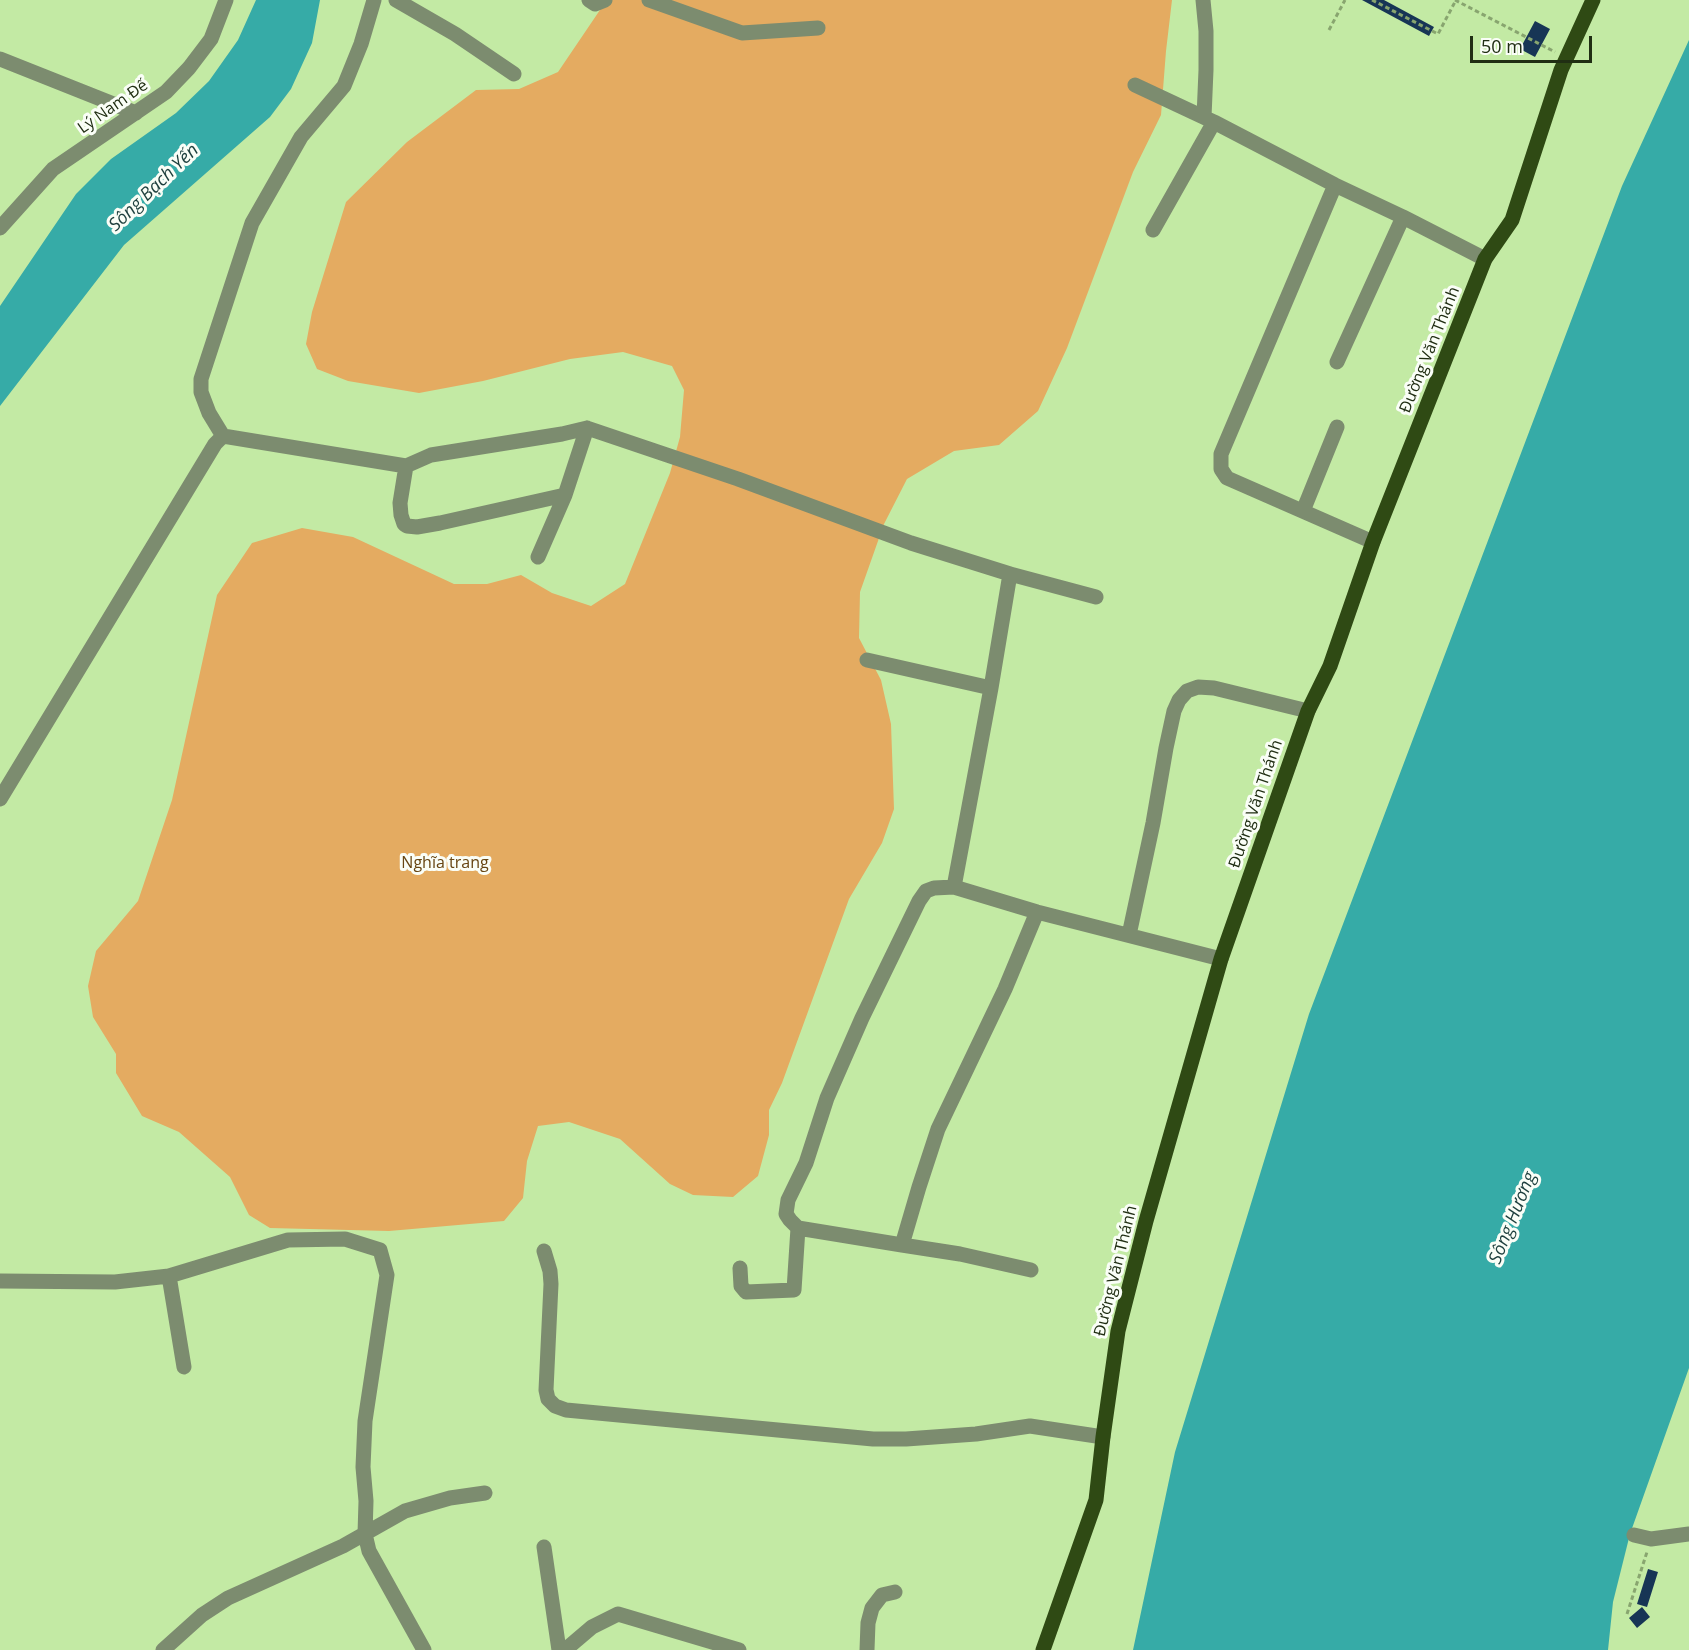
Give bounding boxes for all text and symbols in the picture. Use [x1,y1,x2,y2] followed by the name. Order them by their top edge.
[1473,24,1594,62] scale bar
[1481,34,1523,58] text: 50 m
[74,76,152,138] street label: Lý Nam Đế
[105,140,203,236] water label: Sông Bạch Yến
[1396,284,1464,416] street label: Đường Văn Thánh
[1225,737,1287,871] street label: Đường Văn Thánh
[401,853,489,873] park label: Nghĩa trang
[1485,1169,1541,1267] water label: Sông Hương
[1090,1204,1142,1338] street label: Đường Văn Thánh

